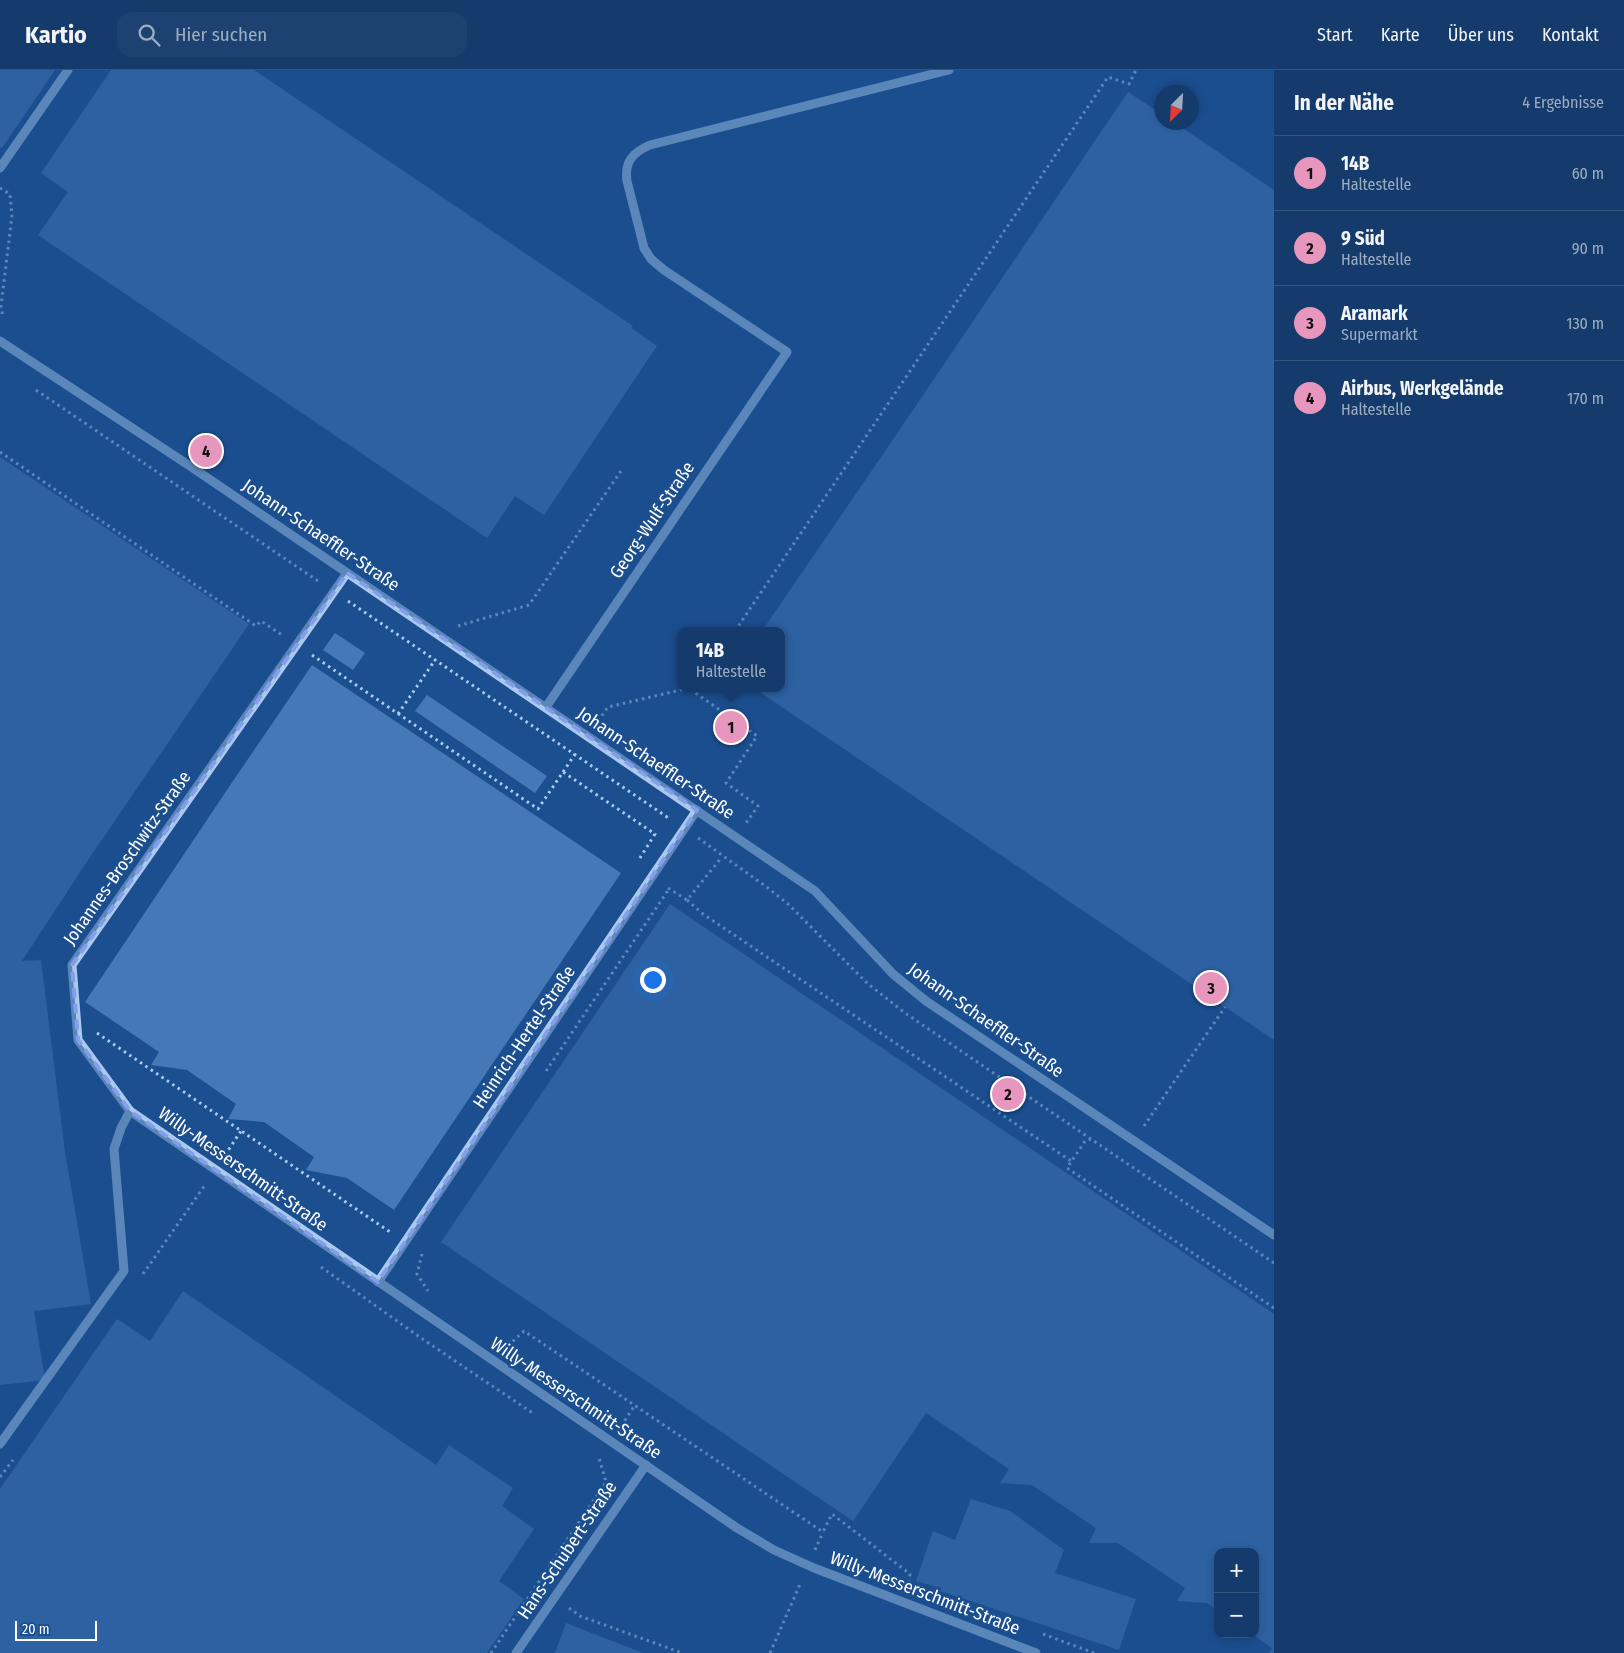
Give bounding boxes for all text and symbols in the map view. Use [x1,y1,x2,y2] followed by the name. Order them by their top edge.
[117,12,467,57] search box
[25,21,87,49] text: Kartio
[135,21,163,49] icon: search
[175,23,267,46] text: Hier suchen
[1317,24,1353,46] text: Start
[1381,24,1420,46] text: Karte
[1448,24,1514,46] text: Über uns
[1542,24,1599,46] text: Kontakt
[1154,85,1199,130] north arrow
[1294,90,1394,116] text: In der Nähe
[1522,93,1604,112] text: 4 Ergebnisse
[1341,152,1369,175] text: 14B
[1307,164,1313,183] text: 1
[1572,164,1604,183] text: 60 m
[1341,175,1412,194] text: Haltestelle
[1341,227,1385,250] text: 9 Süd
[1306,239,1314,258] text: 2
[1572,239,1604,258] text: 90 m
[1341,250,1412,269] text: Haltestelle
[1341,302,1408,325] text: Aramark
[1306,314,1314,333] text: 3
[1566,314,1604,333] text: 130 m
[1341,325,1418,344] text: Supermarkt
[1341,377,1504,400] text: Airbus, Werkgelände
[1306,389,1314,408] text: 4
[1567,389,1604,408] text: 170 m
[1341,400,1412,419] text: Haltestelle
[190,432,222,470] pin: 4
[605,457,699,583] street label: Georg-Wulf-Straße
[238,474,404,596] street label: Johann-Schaeffler-Straße
[677,627,785,692] popup
[696,639,724,662] text: 14B
[696,662,766,681] text: Haltestelle
[573,702,739,824] street label: Johann-Schaeffler-Straße
[715,708,747,746] pin: 1
[59,767,195,949] street label: Johannes-Broschwitz-Straße
[904,958,1068,1082] street label: Johann-Schaeffler-Straße
[468,961,580,1113] street label: Heinrich-Hertel-Straße
[640,967,666,993] your location
[1195,969,1227,1007] pin: 3
[992,1075,1024,1113] pin: 2
[154,1102,332,1236] street label: Willy-Messerschmitt-Straße
[486,1332,666,1464] street label: Willy-Messerschmitt-Straße
[513,1477,621,1623] street label: Hans-Schubert-Straße
[827,1547,1023,1639] street label: Willy-Messerschmitt-Straße
[1214,1548,1259,1638] map controls
[1214,1548,1259,1593] button: +
[1214,1593,1259,1638] button: −
[15,1618,98,1641] scale bar
[22,1621,50,1638] text: 20 m

